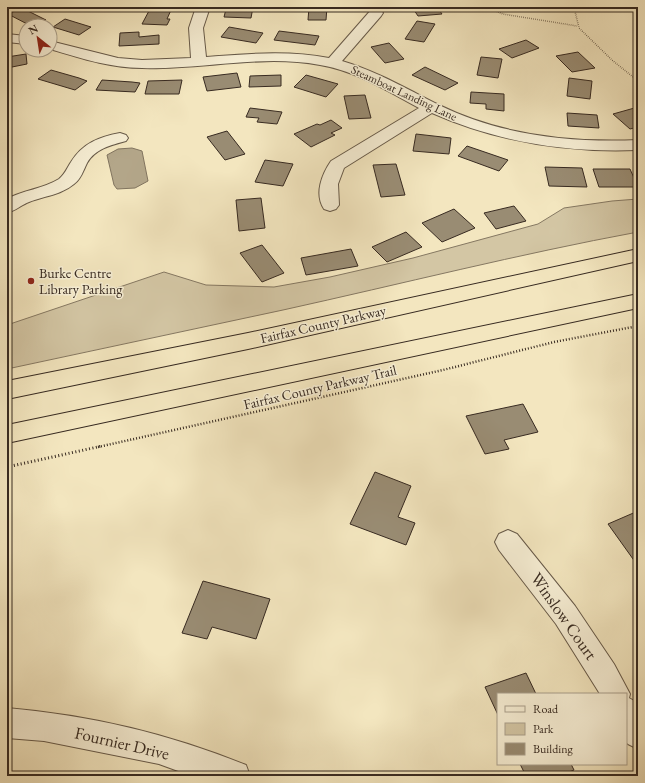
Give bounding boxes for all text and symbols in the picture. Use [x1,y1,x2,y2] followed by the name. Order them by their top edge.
[18,18,58,58] north arrow
[26,21,40,38] text: N
[349,61,460,125] street label: Steamboat Landing Lane
[39,264,123,298] place label: Burke Centre Library Parking
[26,276,36,286] marker: Burke Centre Library Parking
[258,301,389,347] street label: Fairfax County Parkway
[242,360,399,413] street label: Fairfax County Parkway Trail
[526,568,603,664] street label: Winslow Court
[497,693,627,765] legend
[533,701,559,717] text: Road
[73,721,172,765] street label: Fournier Drive
[533,721,554,737] text: Park
[533,741,574,757] text: Building

